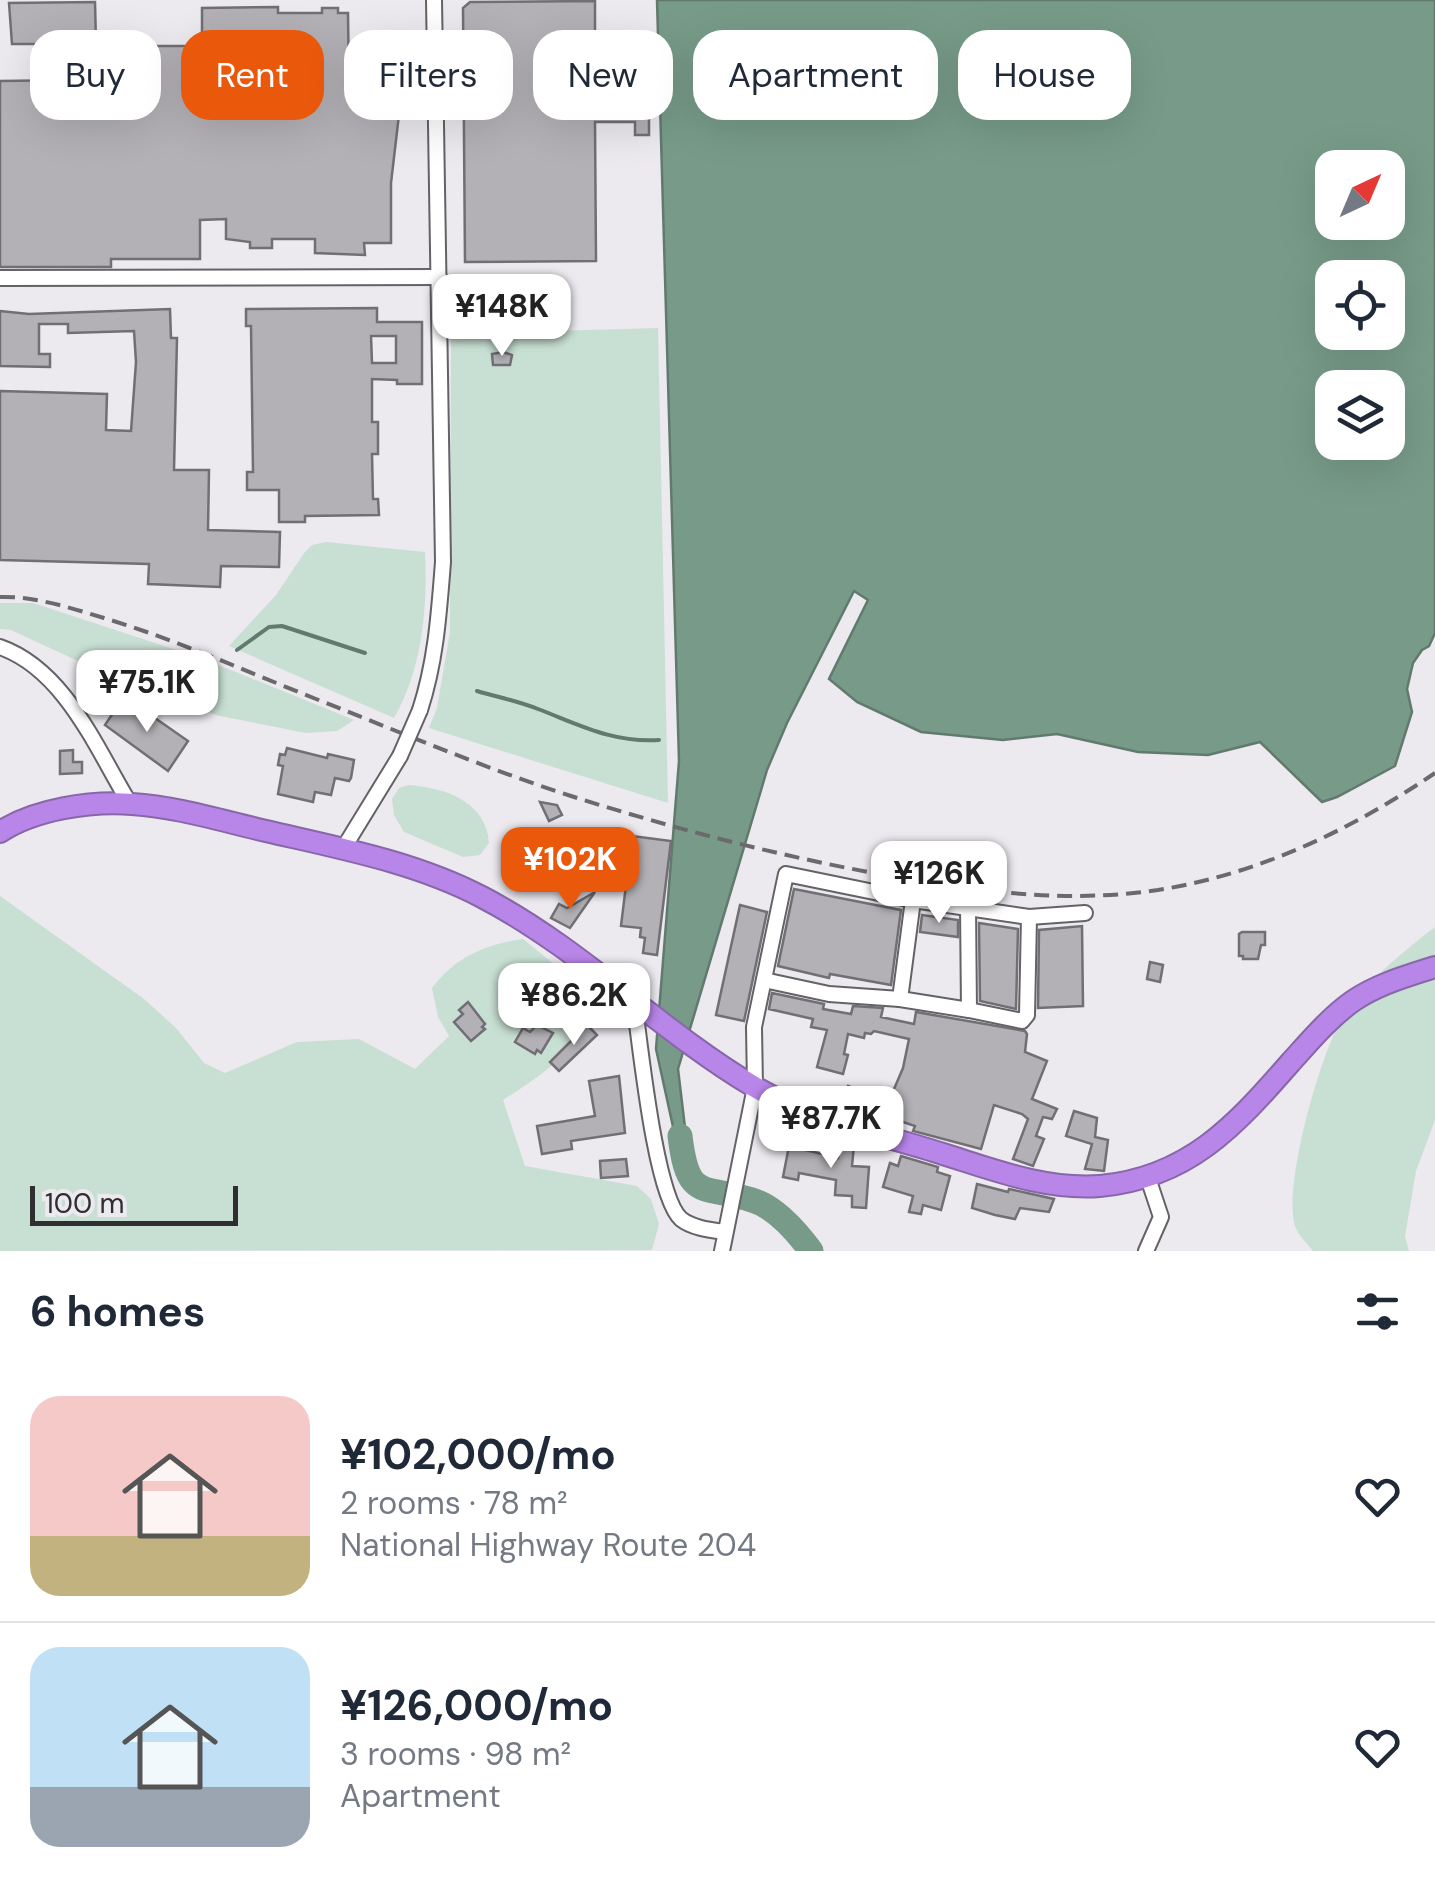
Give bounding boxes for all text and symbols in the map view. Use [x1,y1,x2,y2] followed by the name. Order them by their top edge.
[30,30,161,120] chip: Buy
[181,30,324,120] chip: Rent
[344,30,513,120] chip: Filters
[533,30,673,120] chip: New
[693,30,938,120] chip: Apartment
[958,30,1131,120] chip: House
[1315,150,1405,240] north arrow
[1315,150,1405,460] map controls
[1315,260,1405,350] button: locate
[432,274,572,359] pin: ¥148K
[455,285,549,327] text: ¥148K
[1315,370,1405,460] button: layers
[66,650,228,735] pin: ¥75.1K
[98,661,196,703] text: ¥75.1K
[500,827,640,912] pin: ¥102K
[523,838,617,880] text: ¥102K
[869,841,1009,926] pin: ¥126K
[893,852,985,894] text: ¥126K
[493,963,655,1048] pin: ¥86.2K
[520,974,628,1016] text: ¥86.2K
[750,1086,912,1171] pin: ¥87.7K
[780,1097,882,1139] text: ¥87.7K
[30,1181,238,1226] scale bar
[45,1185,124,1222] text: 100 m
[30,1284,205,1339] text: 6 homes
[1350,1284,1405,1339] icon: filters
[340,1427,616,1482] text: ¥102,000/mo
[110,1436,230,1556] icon: home
[1350,1469,1405,1524] icon: heart
[340,1482,568,1524] text: 2 rooms · 78 m²
[340,1524,756,1566] text: National Highway Route 204
[340,1678,613,1733] text: ¥126,000/mo
[110,1687,230,1807] icon: home
[1350,1720,1405,1775] icon: heart
[340,1733,571,1775] text: 3 rooms · 98 m²
[340,1775,501,1817] text: Apartment

